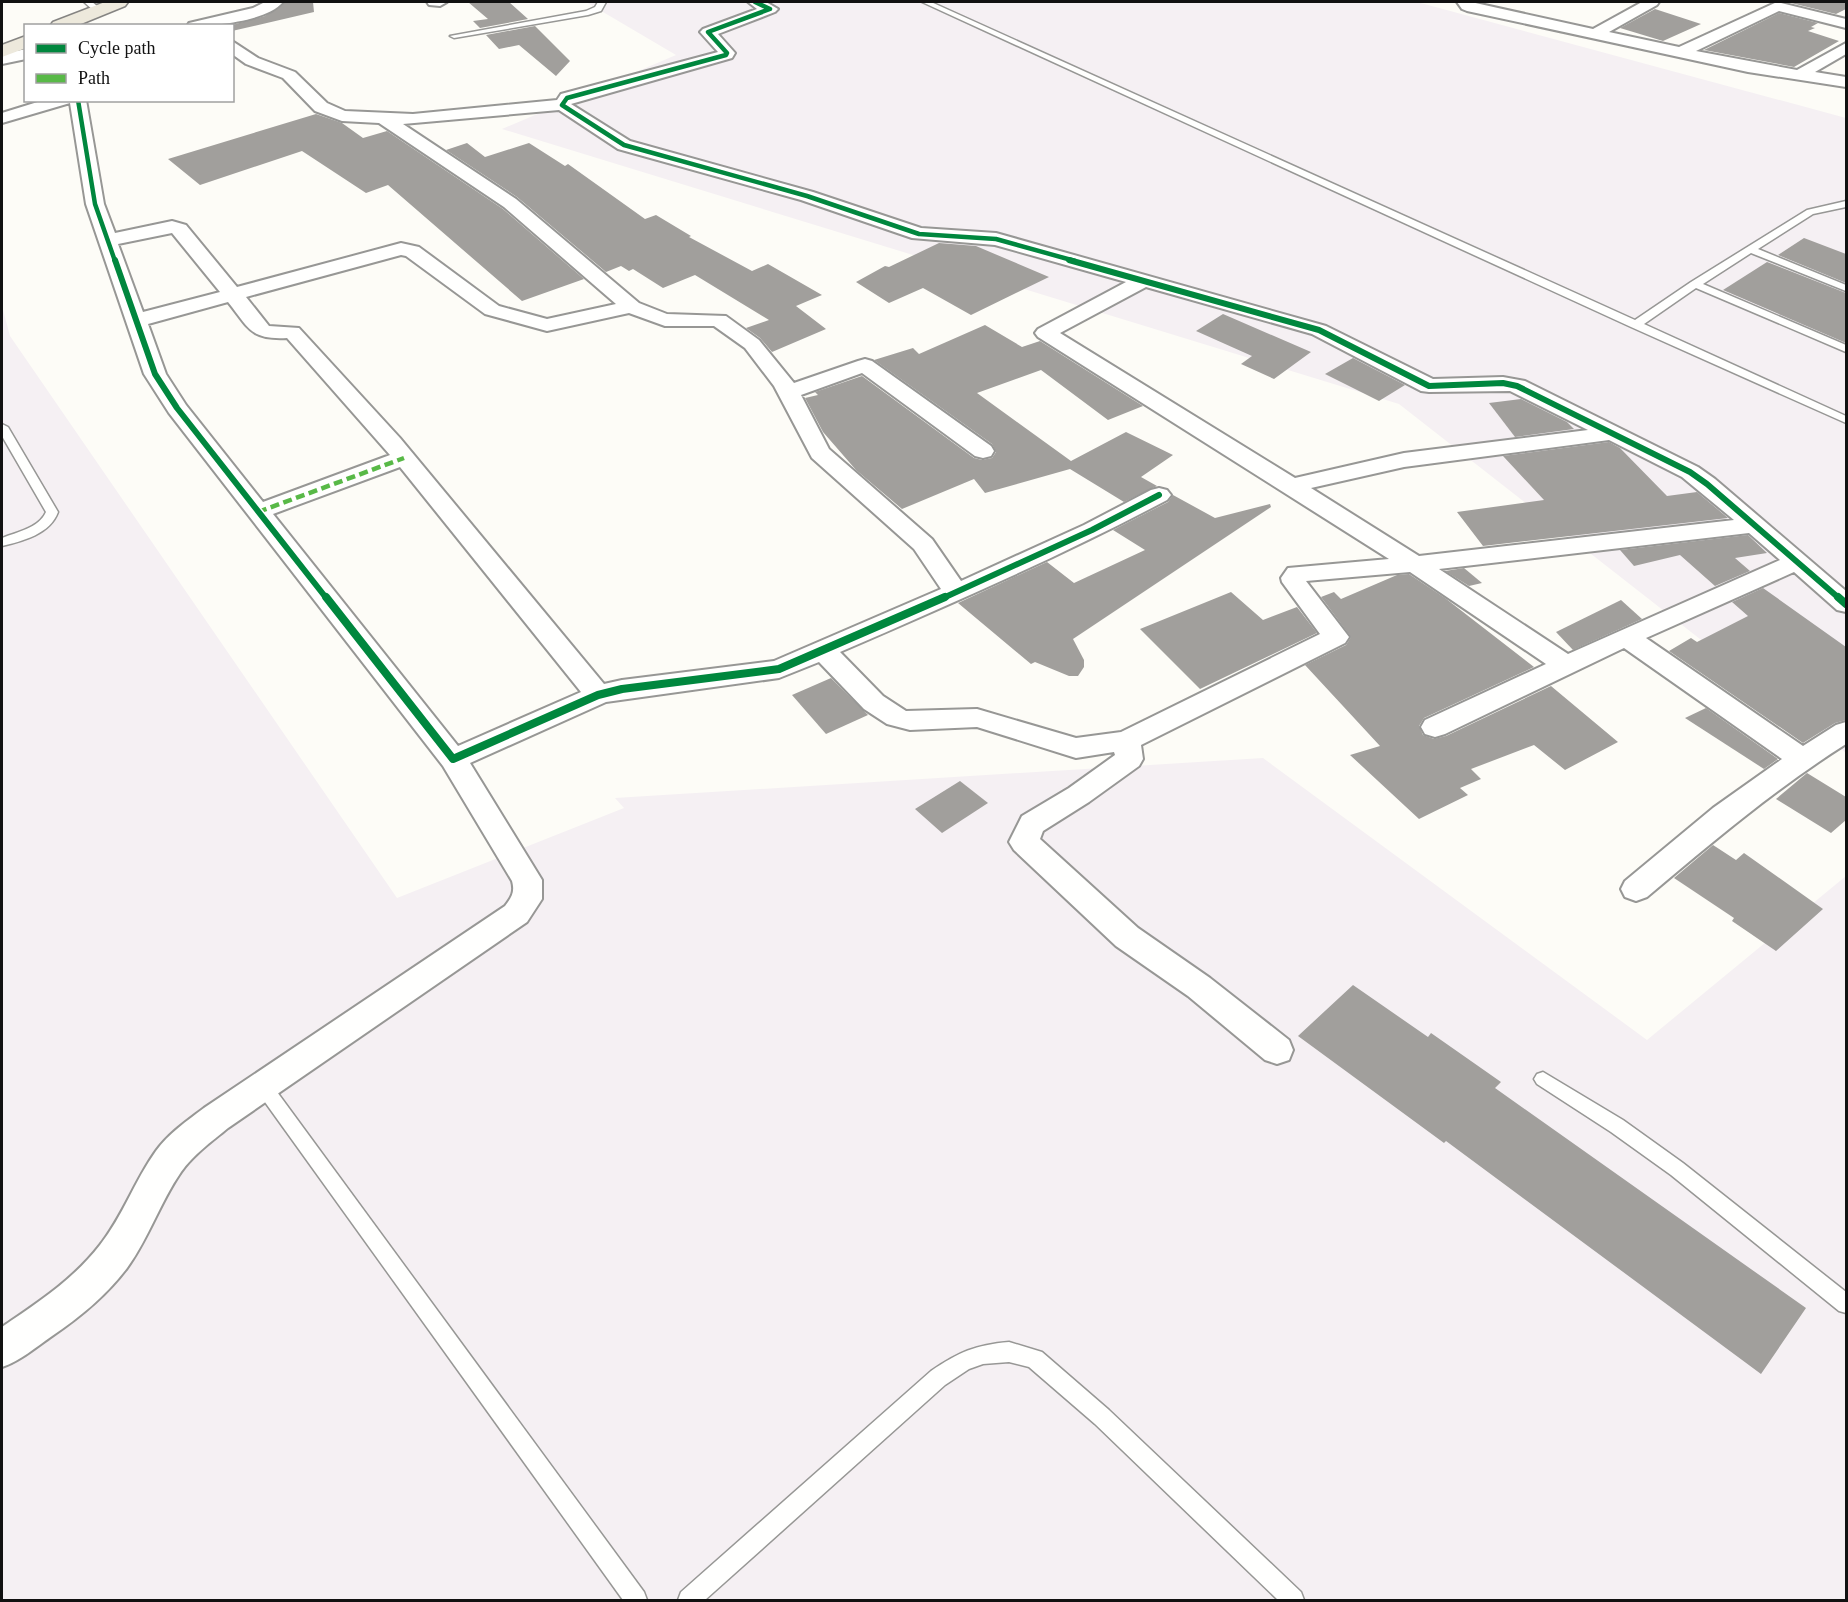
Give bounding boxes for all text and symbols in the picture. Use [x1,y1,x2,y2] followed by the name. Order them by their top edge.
[24,24,234,102] legend
[78,38,155,58] text: Cycle path
[78,68,110,88] text: Path

